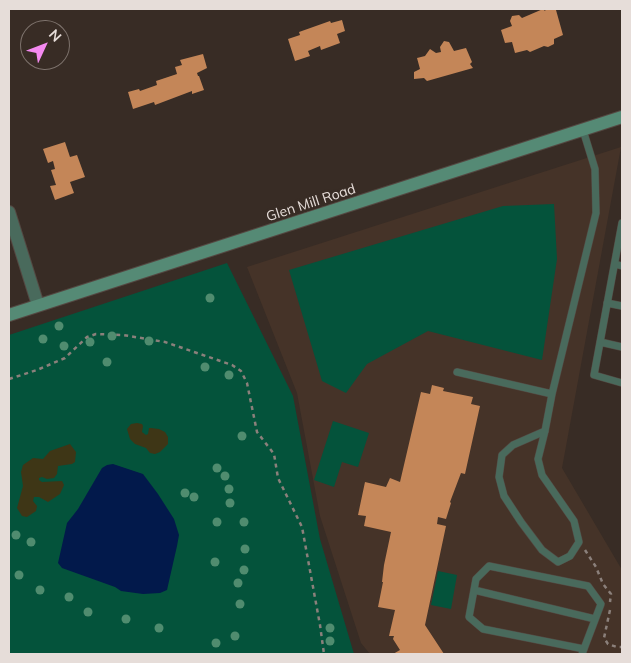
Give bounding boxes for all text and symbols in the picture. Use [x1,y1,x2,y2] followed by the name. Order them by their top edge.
[20,20,70,70] north arrow
[45,25,65,45] text: N
[264,181,358,225] street label: Glen Mill Road

